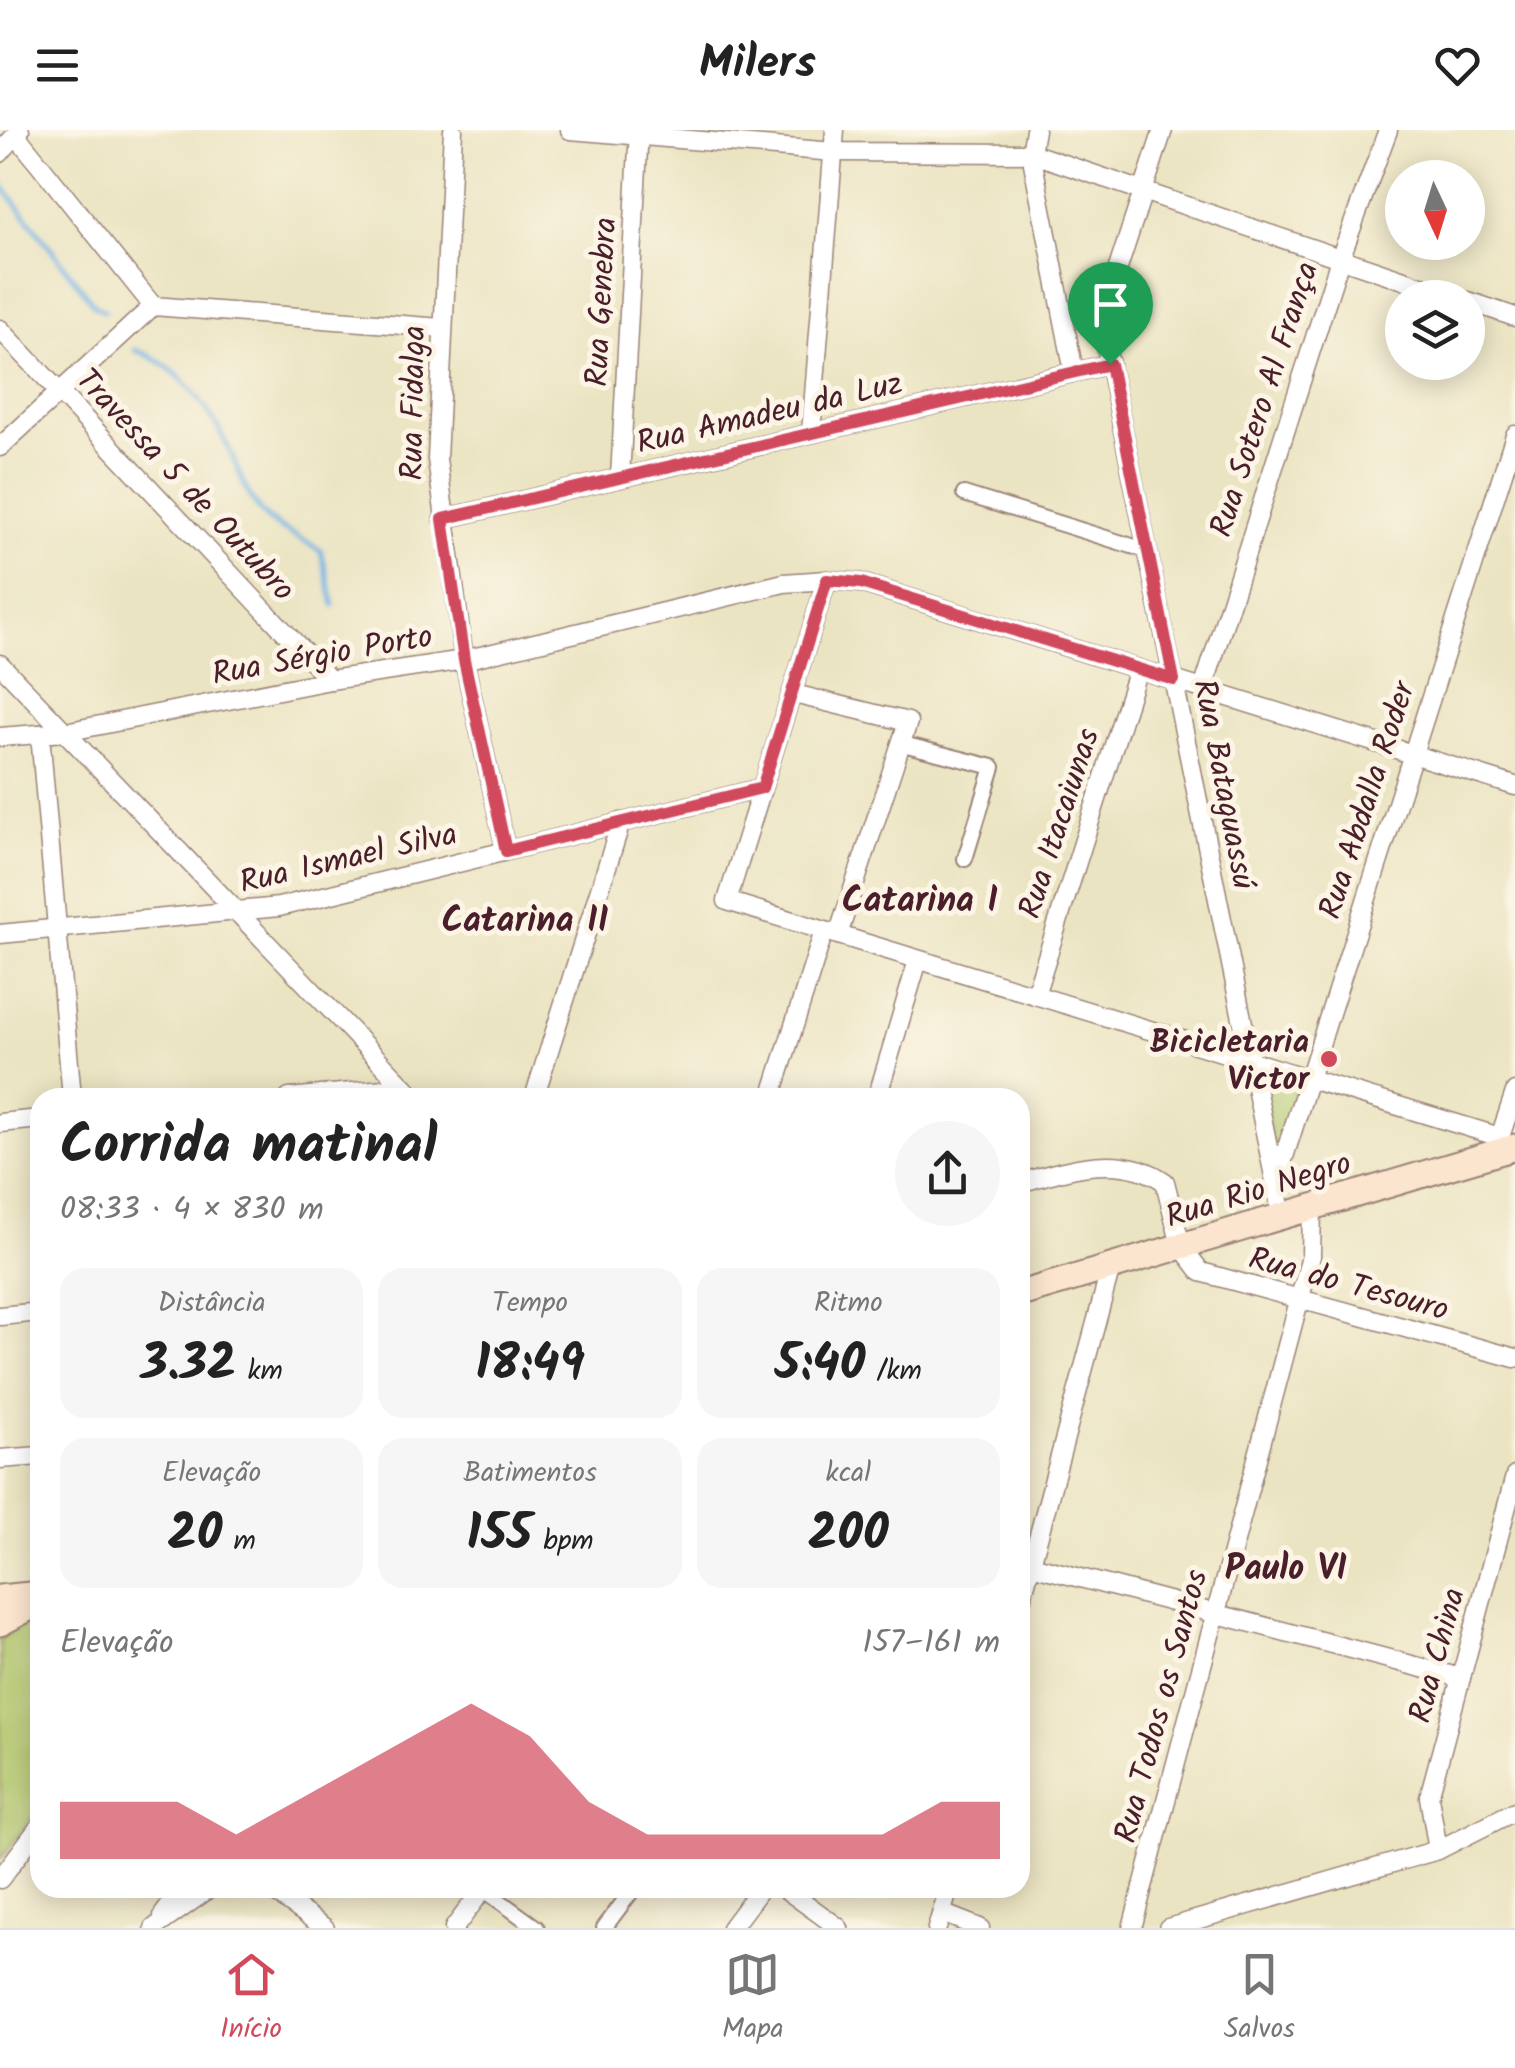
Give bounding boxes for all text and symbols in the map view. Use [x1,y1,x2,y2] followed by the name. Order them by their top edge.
[699,29,816,101] text: Milers
[30,38,85,93] icon: menu
[1430,38,1485,93] icon: heart
[1385,160,1485,260] north arrow
[1385,160,1485,380] map controls
[573,216,632,388] street label: Rua Genebra
[1197,255,1334,544] street label: Rua Sotero Al França
[1068,262,1153,365] pin
[1083,277,1138,332] icon: arrive
[1385,280,1485,380] button: layers
[388,325,441,481] street label: Rua Fidalga
[62,357,306,614] street label: Travessa 5 de Outubro
[632,359,907,470] street label: Rua Amadeu da Luz
[208,612,437,701] street label: Rua Sérgio Porto
[1306,673,1432,926] street label: Rua Abdalla Roder
[1177,675,1268,894] street label: Rua Bataguassú
[1006,722,1115,925] street label: Rua Itacaiunas
[235,810,462,909] street label: Rua Ismael Silva
[842,874,998,930] district label: Catarina I
[441,894,609,950] district label: Catarina II
[1150,1018,1310,1106] place label: Bicicletaria Victor
[1318,1048,1340,1070] marker: Bicicletaria Victor
[60,1104,437,1191] text: Corrida matinal
[895,1121,1000,1226] button: share
[1160,1139,1358,1244] street label: Rua Rio Negro
[60,1185,324,1236] text: 08:33 · 4 × 830 m
[1243,1234,1454,1337] street label: Rua do Tesouro
[158,1281,266,1326] text: Distância
[492,1281,568,1326] text: Tempo
[814,1281,883,1326] text: Ritmo
[140,1326,236,1406] text: 3.32
[475,1326,585,1406] text: 18:49
[775,1326,865,1406] text: 5:40
[236,1349,283,1394] text: km
[865,1349,922,1394] text: /km
[162,1451,261,1496] text: Elevação
[463,1451,597,1496] text: Batimentos
[826,1451,871,1496] text: kcal
[167,1496,222,1576] text: 20
[466,1496,532,1576] text: 155
[808,1496,889,1576] text: 200
[222,1519,256,1564] text: m
[532,1519,594,1564] text: bpm
[1225,1542,1347,1598] district label: Paulo VI
[1101,1564,1224,1849] street label: Rua Todos os Santos
[1396,1582,1481,1729] street label: Rua China
[60,1618,173,1669] text: Elevação
[862,1618,1000,1669] text: 157–161 m
[220,1947,282,2052] tab: Início
[722,1947,784,2052] tab: Mapa
[1224,1947,1295,2052] tab: Salvos

